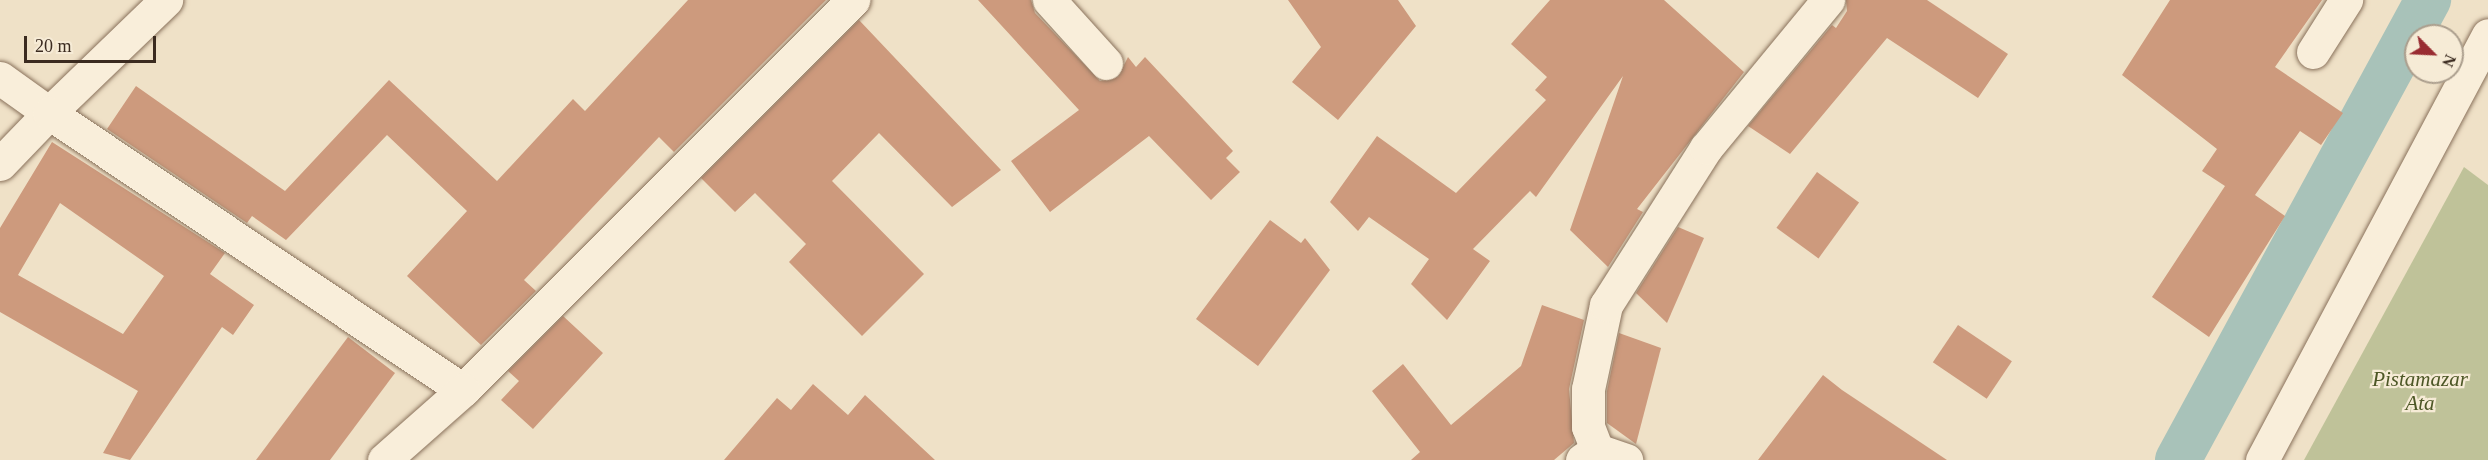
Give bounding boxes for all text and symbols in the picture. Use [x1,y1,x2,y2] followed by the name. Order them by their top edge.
[27,24,159,62] scale bar
[2404,24,2464,84] north arrow
[35,36,72,56] text: 20 m
[2439,52,2459,69] text: N
[2372,366,2468,416] park label: Pistamazar Ata

